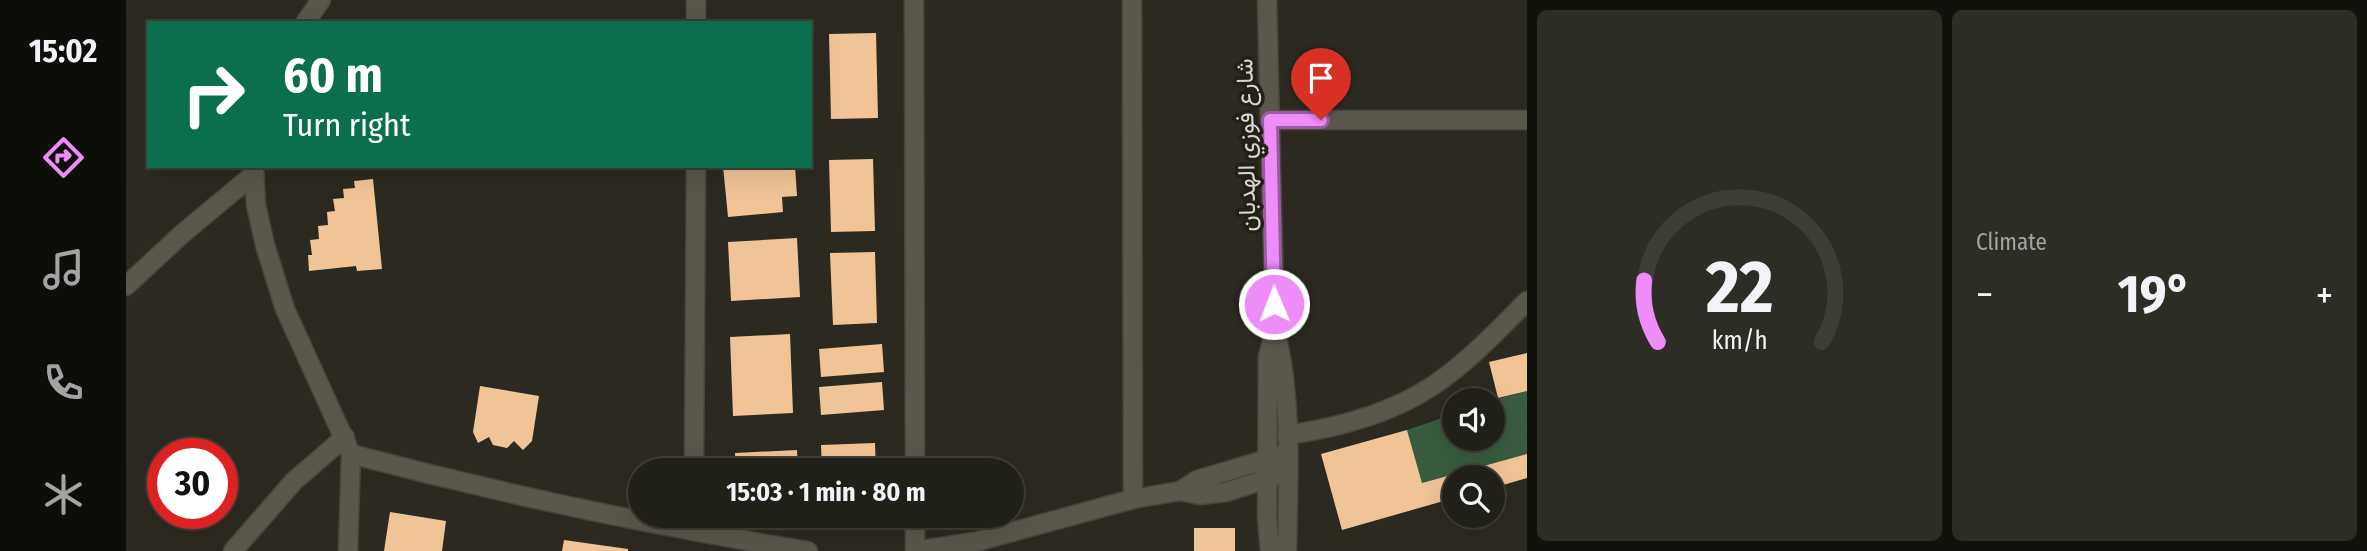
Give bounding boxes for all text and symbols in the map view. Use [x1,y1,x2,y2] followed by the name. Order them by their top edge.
[29,32,97,70] text: 15:02
[283,46,383,105] text: 60 m
[1291,48,1351,120] pin
[168,49,259,140] icon: right
[1230,58,1267,232] street label: شارع فوزي الهدبان
[1302,59,1340,97] icon: arrive
[283,106,410,144] text: Turn right
[39,133,88,182] icon: directions
[1976,228,2047,256] text: Climate
[1705,244,1773,331] text: 22
[39,245,88,294] icon: music
[2118,263,2191,326] text: 19°
[1237,267,1311,341] position arrow
[1976,272,1993,318] text: −
[2316,272,2333,318] text: +
[1712,325,1767,355] text: km/h
[39,358,88,407] icon: phone
[1442,388,1505,528] map controls
[1442,388,1505,451] button: sound
[147,438,238,529] speed limit sign: 30
[1442,465,1505,528] button: search
[39,470,88,519] icon: climate
[726,477,926,508] text: 15:03 · 1 min · 80 m

